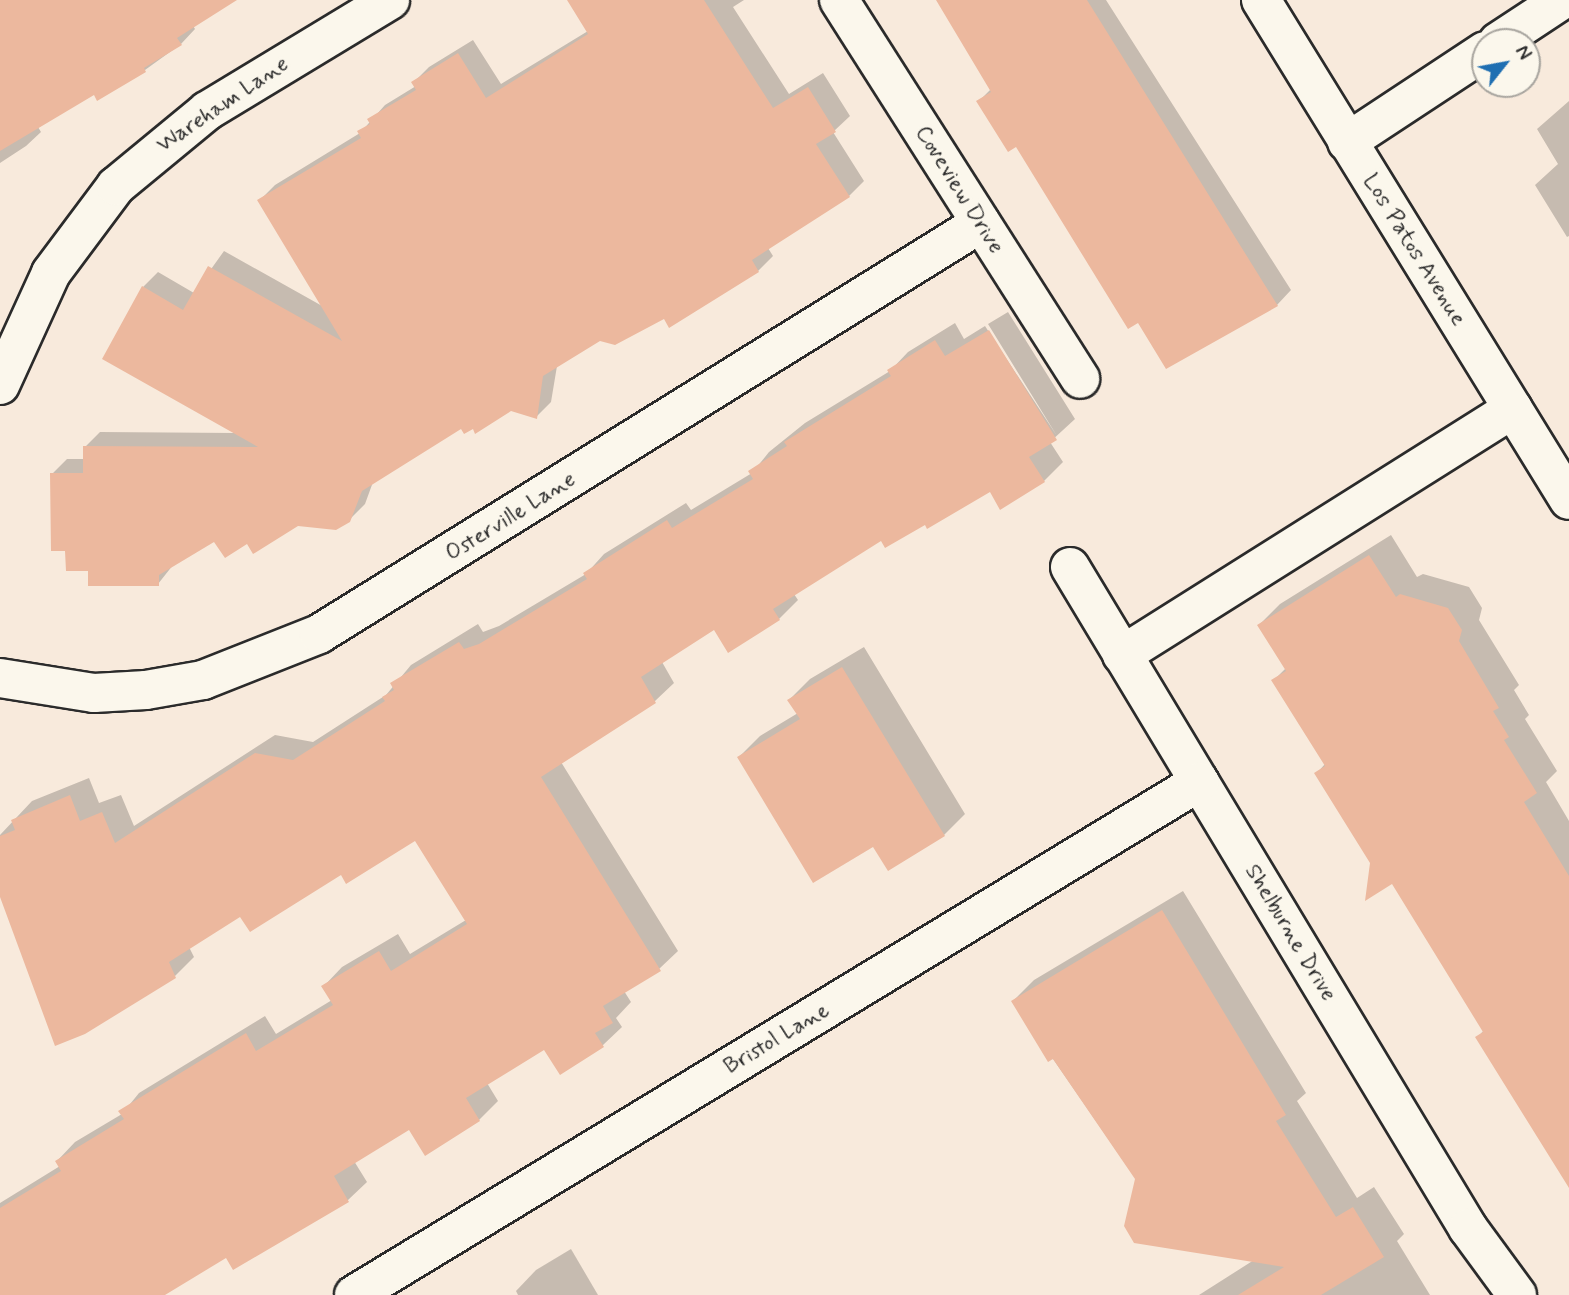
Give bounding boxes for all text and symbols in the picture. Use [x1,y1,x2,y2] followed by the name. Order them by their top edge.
[1471,28,1541,98] north arrow
[1509,41,1537,65] text: N
[153,51,293,159] street label: Wareham Lane
[909,122,1009,258] street label: Coveview Drive
[1358,171,1470,329] street label: Los Patos Avenue
[442,467,580,567] street label: Osterville Lane
[1238,859,1342,1007] street label: Shelburne Drive
[720,997,834,1081] street label: Bristol Lane

